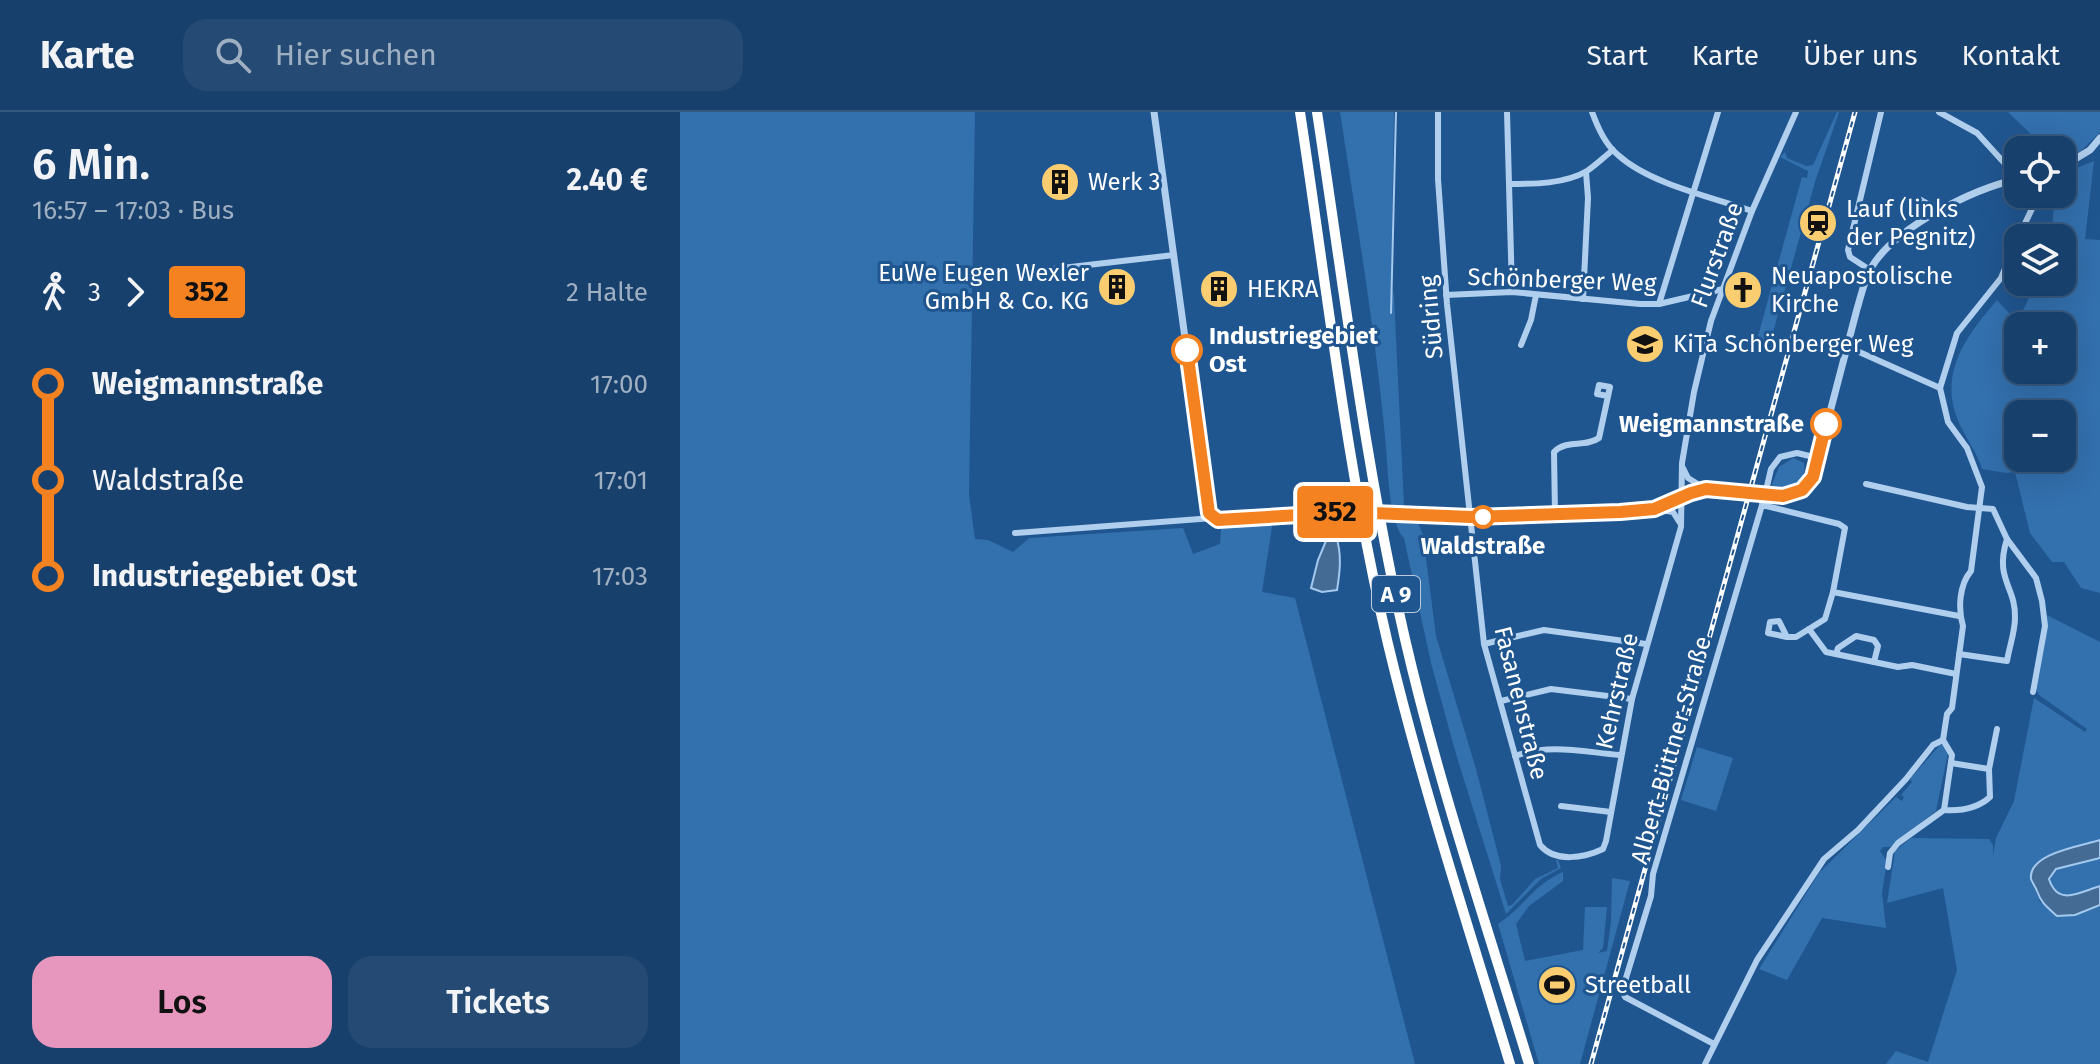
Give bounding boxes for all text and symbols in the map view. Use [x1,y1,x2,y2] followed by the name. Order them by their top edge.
[183,19,743,91] search box
[40,32,135,78] text: Karte
[211,33,255,77] icon: search
[275,37,437,73] text: Hier suchen
[1586,39,1648,72] text: Start
[1692,39,1759,72] text: Karte
[1803,39,1918,72] text: Über uns
[1962,39,2060,72] text: Kontakt
[2004,136,2076,472] map controls
[2004,136,2076,208] button: locate
[32,138,150,191] text: 6 Min.
[1039,161,1081,203] building icon: Werk 3
[567,162,648,198] text: 2.40 €
[1088,168,1161,196] place label: Werk 3
[32,195,234,226] text: 16:57 – 17:03 · Bus
[1846,195,1976,251] place label: Lauf (links der Pegnitz)
[1685,198,1749,312] street label: Flurstraße
[1797,202,1839,244] station icon: Lauf (links der Pegnitz)
[2004,224,2076,296] button: layers
[878,259,1090,315] place label: EuWe Eugen Wexler GmbH & Co. KG
[1771,262,1953,318] place label: Neuapostolische Kirche
[1467,263,1657,297] street label: Schönberger Weg
[1096,266,1138,308] building icon: EuWe Eugen Wexler GmbH & Co. KG
[1198,268,1240,310] building icon: HEKRA
[1722,269,1764,311] church icon: Neuapostolische Kirche
[32,270,76,314] icon: walk
[113,270,157,314] icon: forward
[1413,273,1449,360] street label: Südring
[185,275,229,308] text: 352
[1247,275,1319,303] place label: HEKRA
[88,277,101,308] text: 3
[566,277,648,308] text: 2 Halte
[2004,312,2076,384] button: +
[1209,322,1379,378] place label: Industriegebiet Ost
[1624,323,1666,365] school or university icon: KiTa Schönberger Weg
[1673,330,1914,358] place label: KiTa Schönberger Weg
[1172,335,1202,365] marker: Industriegebiet Ost
[92,366,323,402] text: Weigmannstraße
[590,369,648,400] text: 17:00
[2004,400,2076,472] button: −
[1811,409,1841,439] marker: Weigmannstraße
[1619,410,1804,438] place label: Weigmannstraße
[92,462,244,498] text: Waldstraße
[594,465,648,496] text: 17:01
[1289,486,1381,538] line badge: 352
[1313,495,1357,528] text: 352
[1472,506,1494,528] marker: Waldstraße
[1421,532,1545,560] place label: Waldstraße
[92,558,357,594] text: Industriegebiet Ost
[592,561,648,592] text: 17:03
[1372,576,1420,612] road number: A 9
[1488,623,1554,783] street label: Fasanenstraße
[1590,630,1644,752] street label: Kehrstraße
[1625,633,1717,867] street label: Albert-Büttner-Straße
[32,956,332,1048] button: Los
[348,956,648,1048] button: Tickets
[1536,964,1578,1006] sports icon: Streetball
[1585,971,1691,999] place label: Streetball

